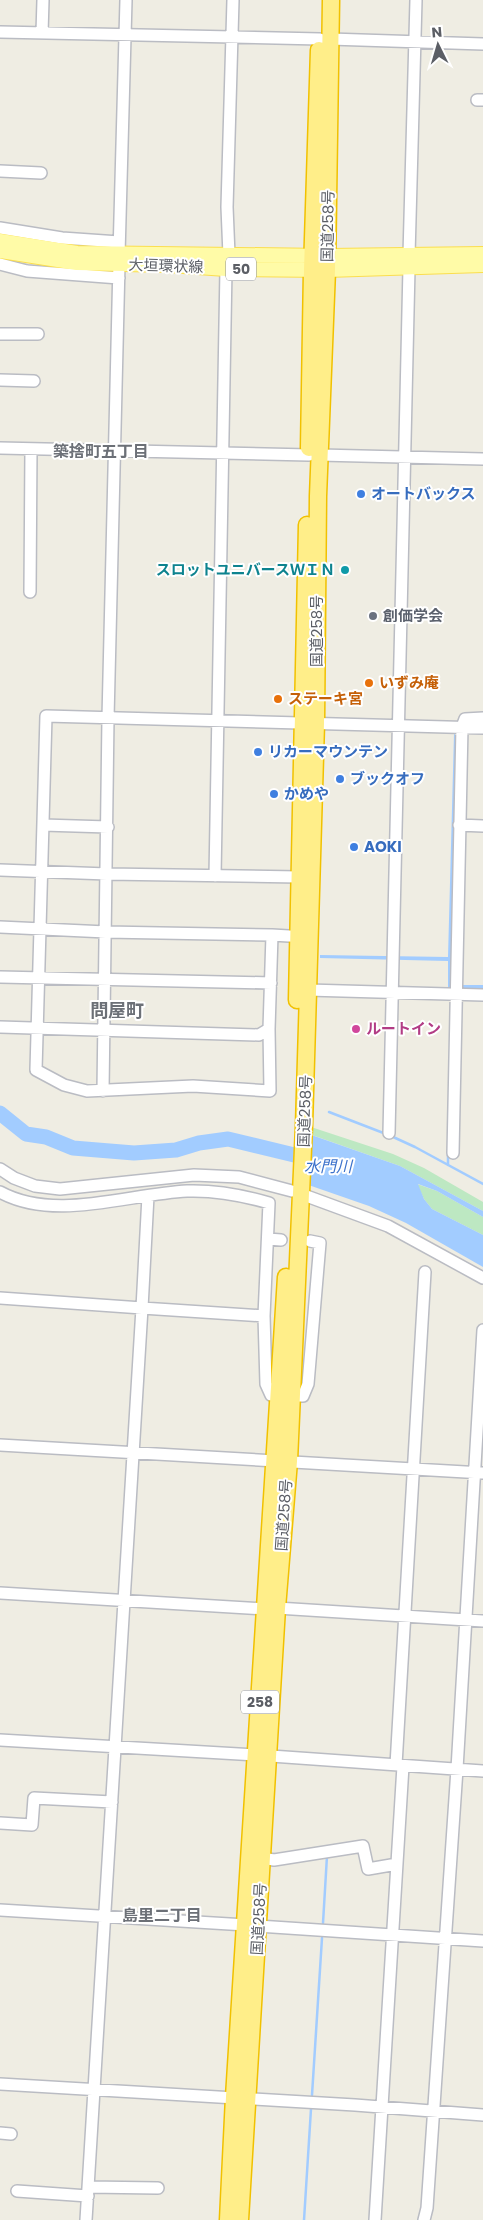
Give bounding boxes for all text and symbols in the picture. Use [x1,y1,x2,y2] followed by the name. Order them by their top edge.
[413,20,463,70] north arrow
[431,22,443,42] text: N
[316,190,339,262] street label: 国道258号
[128,254,204,277] street label: 大垣環状線
[226,258,256,280] road number: 50
[53,440,149,463] district label: 築捨町五丁目
[371,483,476,504] place label: オートバックス
[355,488,367,500] marker: オートバックス
[156,559,335,580] place label: スロットユニバースＷＩＮ
[339,564,351,576] marker: スロットユニバースＷＩＮ
[306,595,327,667] street label: 国道258号
[383,605,443,626] place label: 創価学会
[367,610,379,622] marker: 創価学会
[379,672,439,693] place label: いずみ庵
[363,677,375,689] marker: いずみ庵
[288,688,363,709] place label: ステーキ宮
[272,693,284,705] marker: ステーキ宮
[268,741,388,762] place label: リカーマウンテン
[252,746,264,758] marker: リカーマウンテン
[350,768,425,789] place label: ブックオフ
[334,773,346,785] marker: ブックオフ
[284,783,329,804] place label: かめや
[268,788,280,800] marker: かめや
[364,836,402,857] place label: AOKI
[348,841,360,853] marker: AOKI
[90,998,144,1023] district label: 問屋町
[366,1018,441,1039] place label: ルートイン
[350,1023,362,1035] marker: ルートイン
[293,1074,316,1148] street label: 国道258号
[304,1155,354,1178] water label: 水門川
[270,1478,297,1552] street label: 国道258号
[241,1690,279,1714] road number: 258
[246,1882,271,1956] street label: 国道258号
[122,1904,202,1927] district label: 島里二丁目

